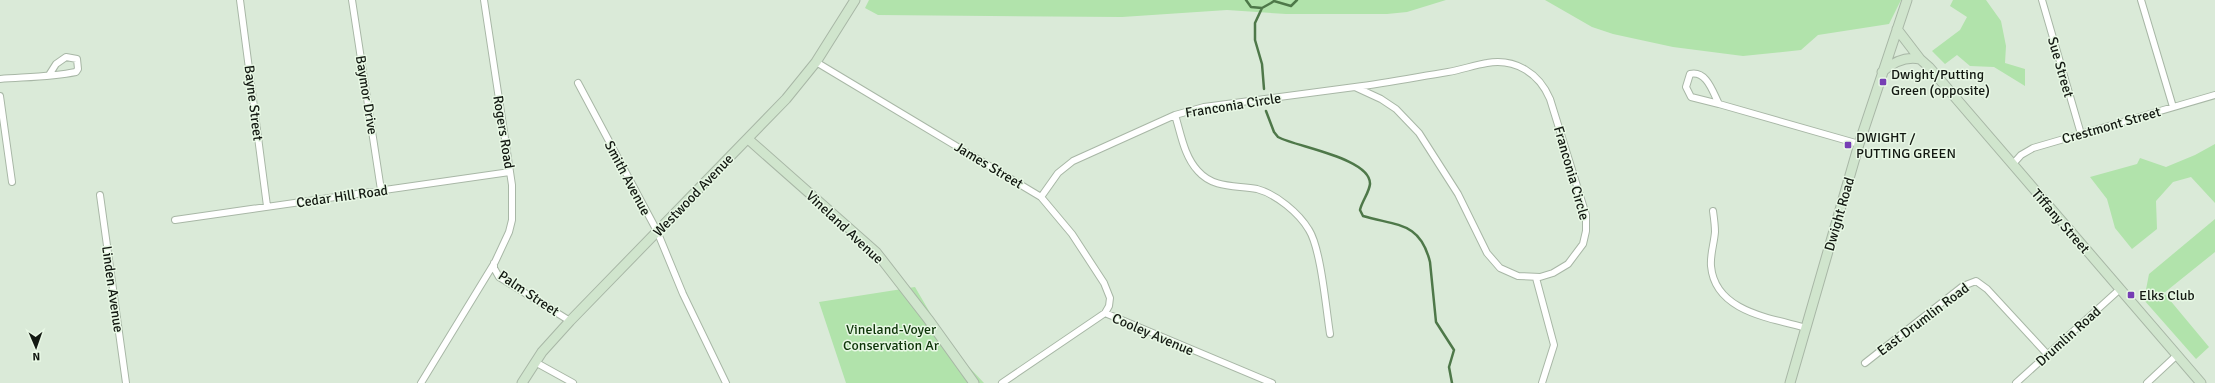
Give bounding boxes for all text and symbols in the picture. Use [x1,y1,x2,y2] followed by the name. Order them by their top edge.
[2044,35,2077,99] street label: Sue Street
[352,54,381,136] street label: Baymor Drive
[240,64,267,142] street label: Bayne Street
[1891,66,1990,99] place label: Dwight/Putting Green (opposite)
[1878,77,1888,87] marker: Dwight/Putting Green (opposite)
[1184,90,1282,121] street label: Franconia Circle
[489,94,518,170] street label: Rogers Road
[2060,103,2163,148] street label: Crestmont Street
[1550,124,1593,222] street label: Franconia Circle
[1856,129,1956,162] place label: DWIGHT / PUTTING GREEN
[601,138,654,218] street label: Smith Avenue
[951,138,1026,193] street label: James Street
[1843,140,1853,150] marker: DWIGHT / PUTTING GREEN
[650,150,737,240] street label: Westwood Avenue
[1821,175,1858,253] street label: Dwight Road
[295,182,389,211] street label: Cedar Hill Road
[2028,185,2093,257] street label: Tiffany Street
[802,187,887,268] street label: Vineland Avenue
[98,245,127,334] street label: Linden Avenue
[495,267,562,320] street label: Palm Street
[1874,279,1973,359] street label: East Drumlin Road
[2139,287,2195,304] place label: Elks Club
[2126,290,2136,300] marker: Elks Club
[2032,303,2104,370] street label: Drumlin Road
[1109,310,1196,359] street label: Cooley Avenue
[843,321,940,354] park label: Vineland-Voyer Conservation Ar
[16,327,56,367] north arrow
[32,350,40,363] text: N

